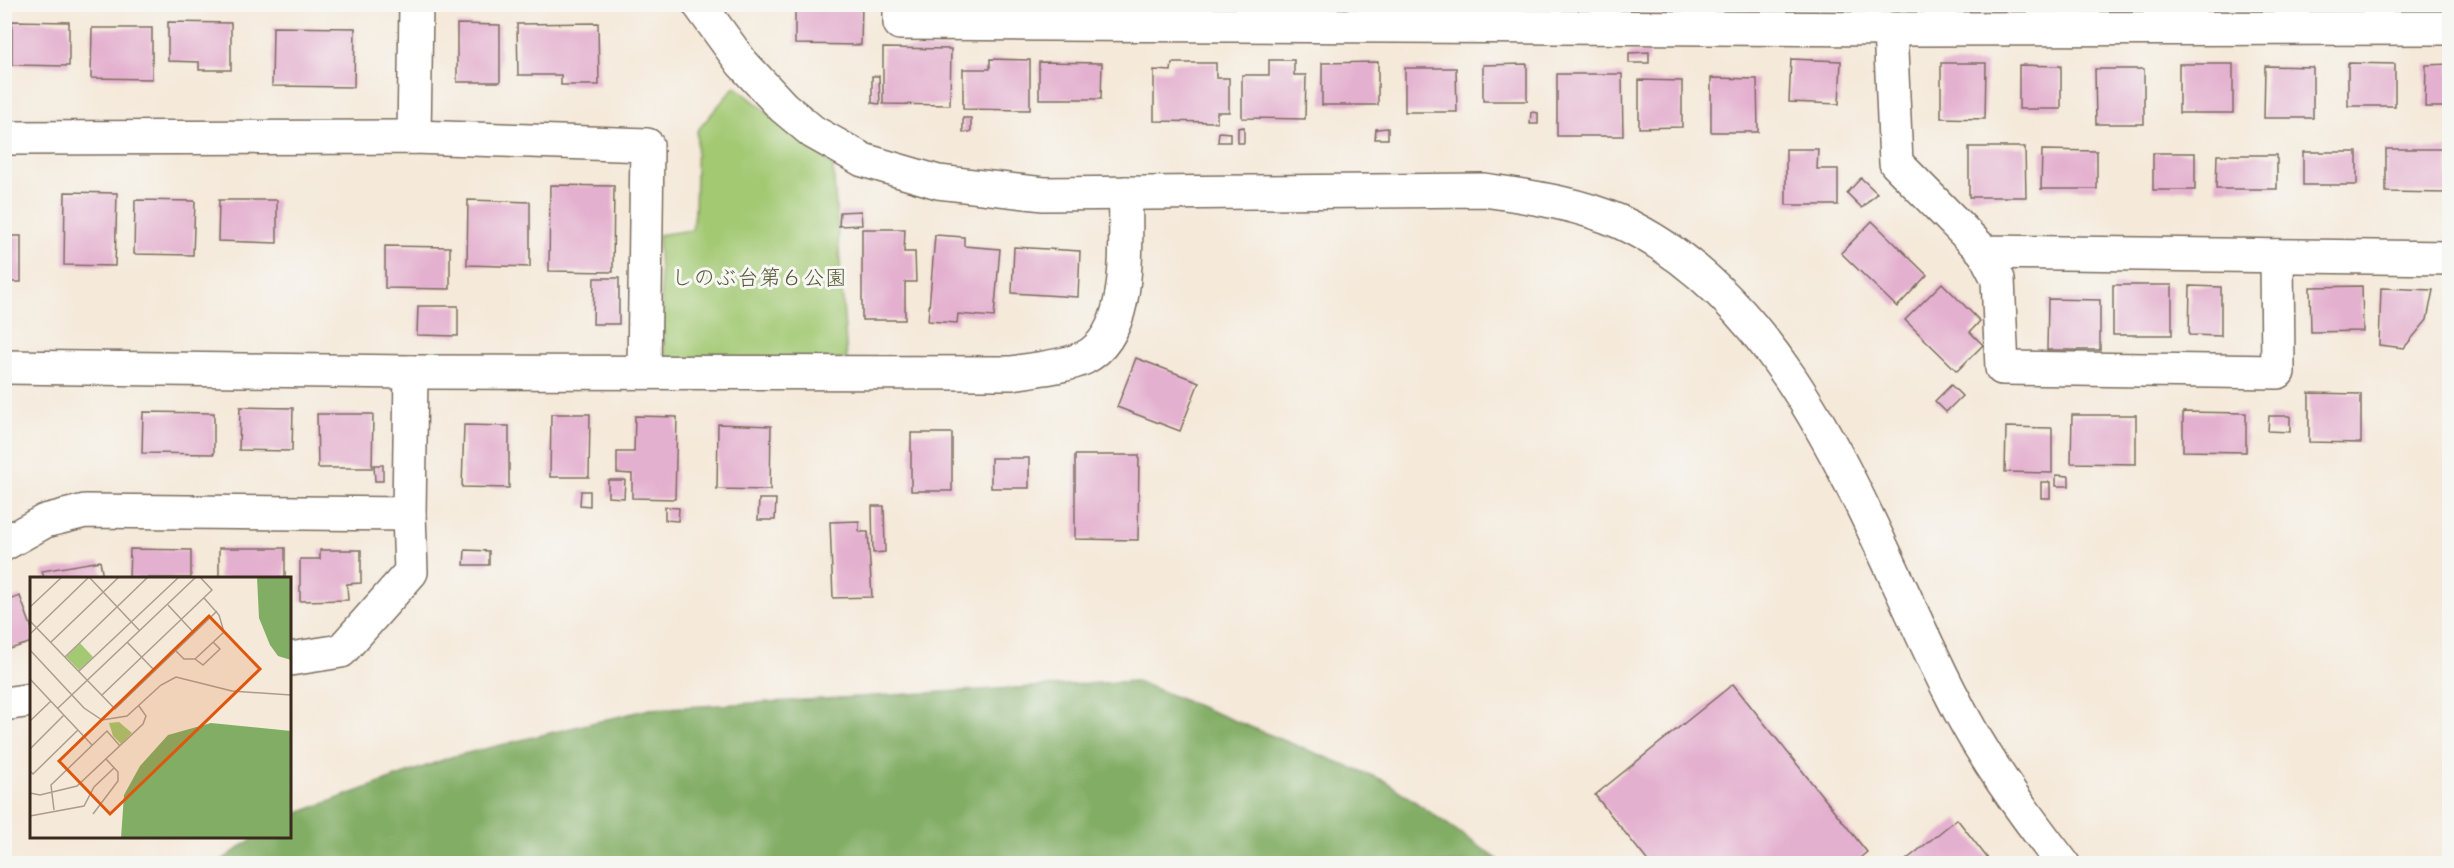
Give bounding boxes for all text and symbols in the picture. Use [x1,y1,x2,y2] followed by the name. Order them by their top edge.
[671,258,847,297] park label: しのぶ台第６公園
[30,577,291,838] inset map

